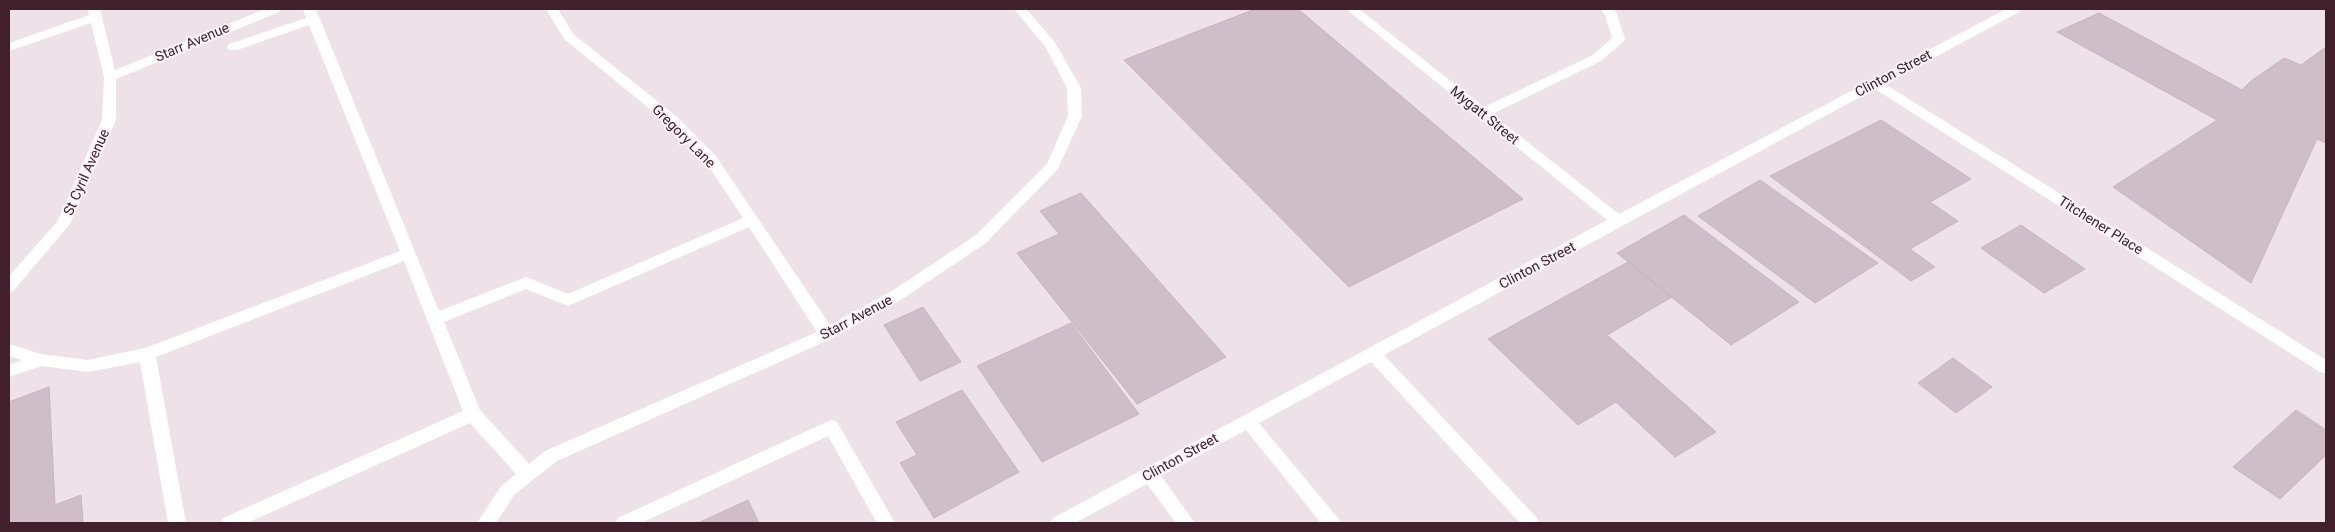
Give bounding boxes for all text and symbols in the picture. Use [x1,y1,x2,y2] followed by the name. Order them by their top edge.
[152,19,232,65] street label: Starr Avenue
[1852,46,1934,100] street label: Clinton Street
[1447,82,1523,148] street label: Mygatt Street
[649,101,719,171] street label: Gregory Lane
[60,126,112,218] street label: St Cyril Avenue
[2056,193,2146,257] street label: Titchener Place
[1496,238,1578,292] street label: Clinton Street
[817,291,895,343] street label: Starr Avenue
[1139,429,1221,484] street label: Clinton Street

